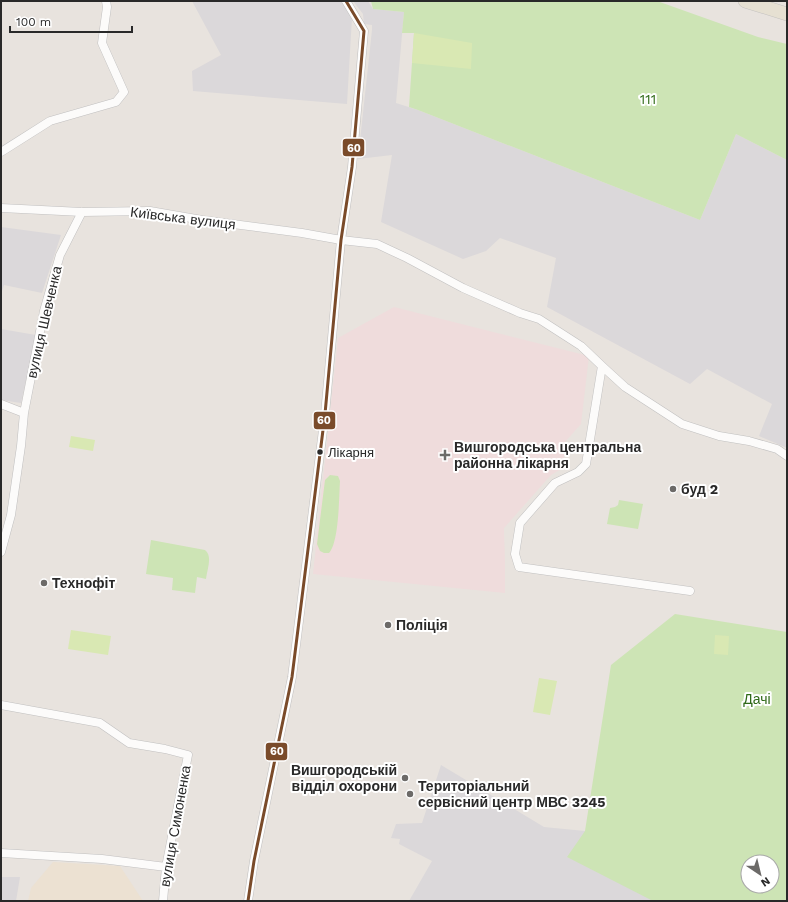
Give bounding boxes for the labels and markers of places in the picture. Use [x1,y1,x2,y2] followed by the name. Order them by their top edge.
[454,439,641,471] place label: Вишгородська центральна районна лікарня
[328,445,374,460] place label: Лікарня
[315,447,325,457] marker: Лікарня
[439,449,451,461] marker: Вишгородська центральна районна лікарня
[681,481,718,497] place label: буд 2
[668,484,678,494] marker: буд 2
[52,575,115,591] place label: Технофіт
[39,578,49,588] marker: Технофіт
[396,617,448,633] place label: Поліція
[383,620,393,630] marker: Поліція
[291,762,397,794] place label: Вишгородській відділ охорони
[400,773,410,783] marker: Вишгородській відділ охорони
[418,778,605,810] place label: Територіальний сервісний центр МВС 3245
[405,789,415,799] marker: Територіальний сервісний центр МВС 3245

